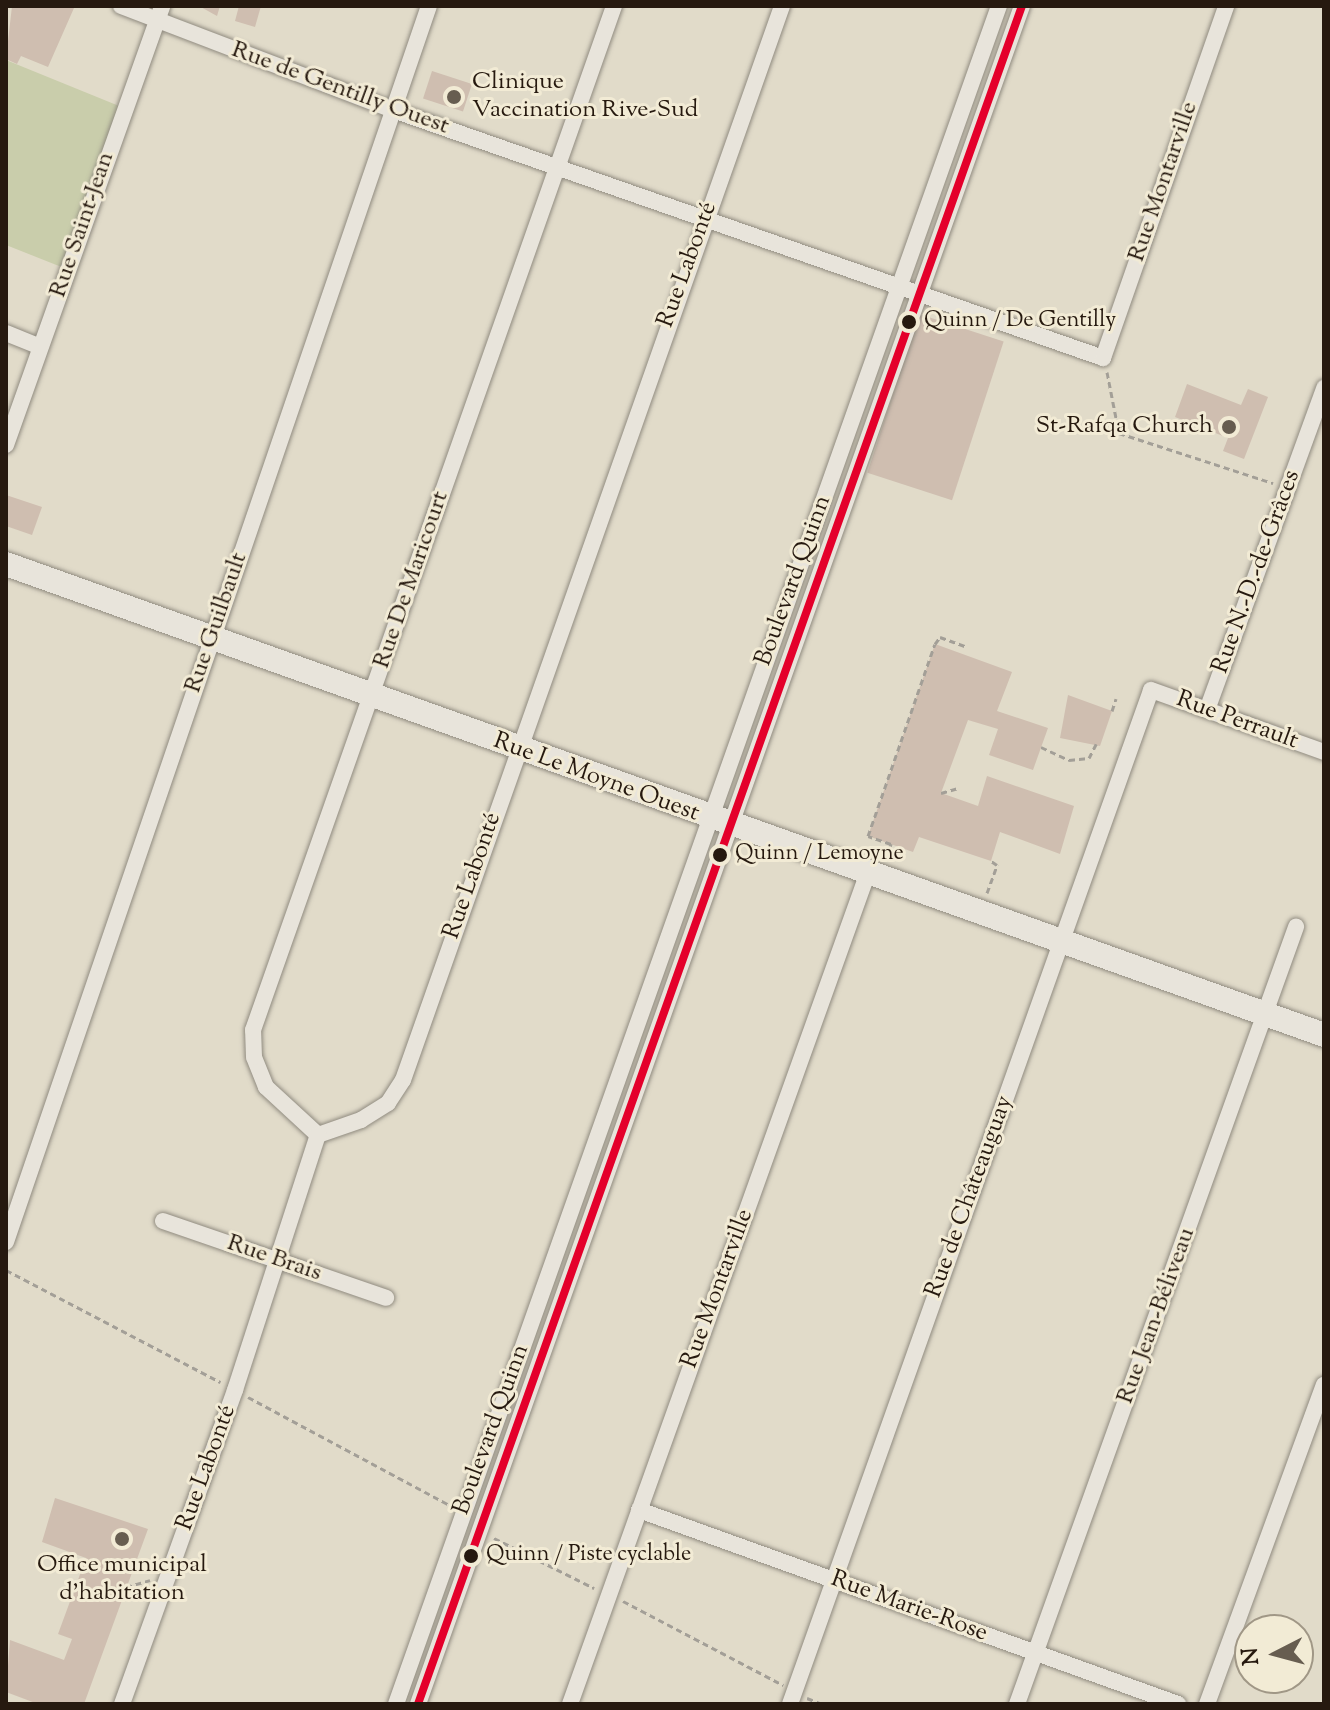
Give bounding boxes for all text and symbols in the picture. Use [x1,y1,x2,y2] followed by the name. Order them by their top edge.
[227,36,453,142] street label: Rue de Gentilly Ouest
[472,69,698,125] place label: Clinique Vaccination Rive-Sud
[443,86,465,108] marker: Clinique Vaccination Rive-Sud
[1123,98,1205,266] street label: Rue Montarville
[45,149,121,301] street label: Rue Saint-Jean
[652,198,724,332] street label: Rue Labonté
[924,309,1116,335] place label: Quinn / De Gentilly
[901,314,917,330] marker: Quinn / De Gentilly
[1036,413,1213,441] place label: St-Rafqa Church
[1220,418,1238,436] marker: St-Rafqa Church
[1207,466,1307,678] street label: Rue N.-D.-de-Grâces
[368,488,456,672] street label: Rue De Maricourt
[750,492,838,670] street label: Boulevard Quinn
[180,549,254,697] street label: Rue Guilbault
[1172,686,1302,756] street label: Rue Perrault
[489,727,703,829] street label: Rue Le Moyne Ouest
[438,809,508,943] street label: Rue Labonté
[735,842,904,868] place label: Quinn / Lemoyne
[712,847,728,863] marker: Quinn / Lemoyne
[920,1092,1020,1302] street label: Rue de Châteauguay
[676,1206,760,1372] street label: Rue Montarville
[1112,1224,1202,1408] street label: Rue Jean-Béliveau
[223,1229,325,1289] street label: Rue Brais
[448,1341,536,1519] street label: Boulevard Quinn
[171,1401,243,1535] street label: Rue Labonté
[113,1530,131,1548] marker: Office municipal d'habitation
[486,1543,691,1569] place label: Quinn / Piste cyclable
[463,1548,479,1564] marker: Quinn / Piste cyclable
[37,1552,207,1608] place label: Office municipal d'habitation
[827,1565,991,1649] street label: Rue Marie-Rose
[1234,1614,1314,1694] north arrow
[1235,1646,1269,1667] text: N

